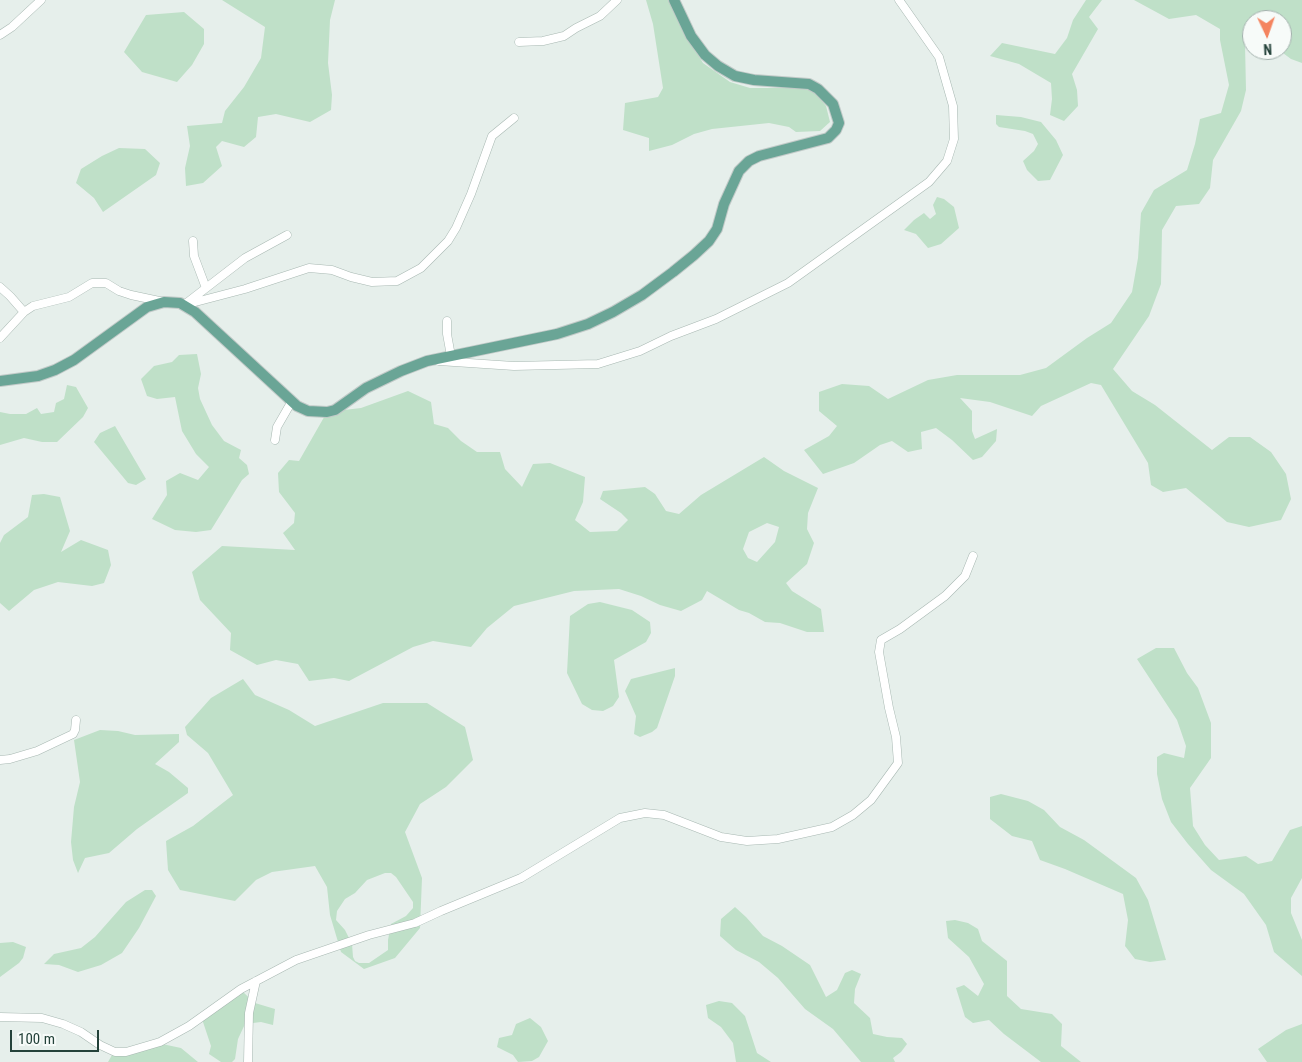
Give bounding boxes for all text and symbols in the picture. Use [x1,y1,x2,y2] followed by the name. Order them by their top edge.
[1242,10,1292,60] north arrow
[1263,41,1272,57] text: N
[12,1020,101,1052] scale bar
[18,1030,55,1048] text: 100 m

